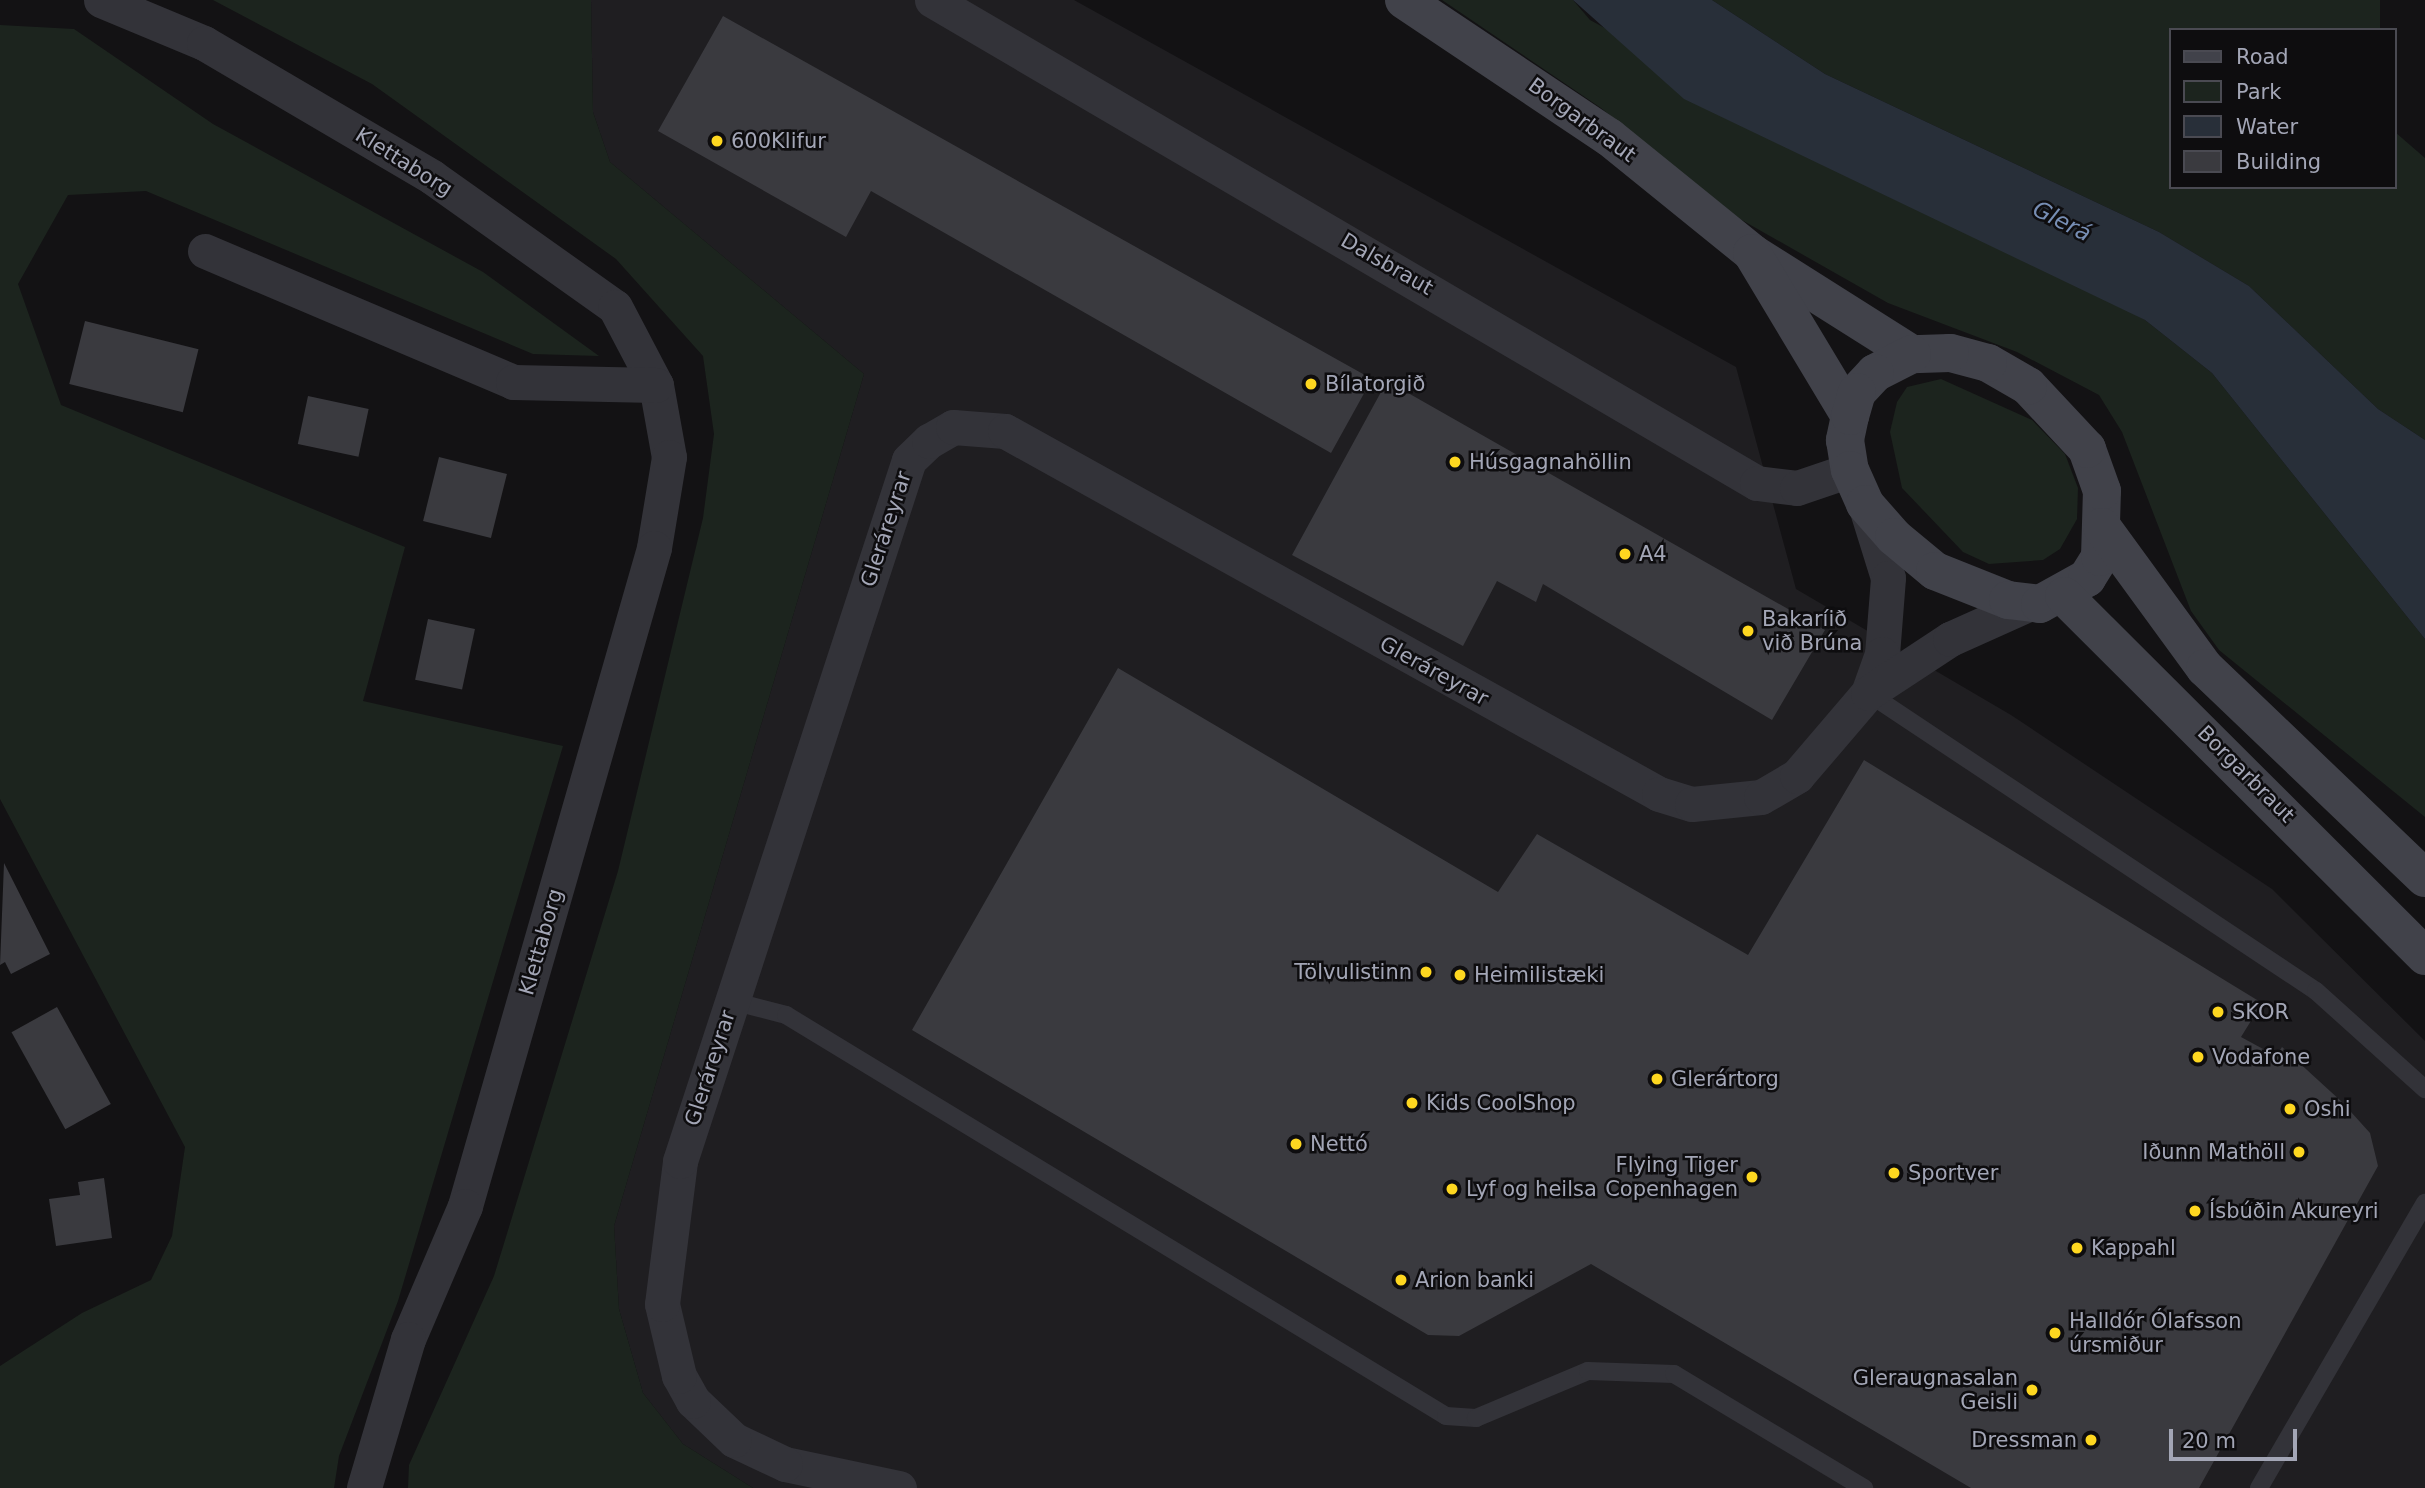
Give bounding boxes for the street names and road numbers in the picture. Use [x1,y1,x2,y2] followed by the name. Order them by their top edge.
[1523,73,1641,167] street label: Borgarbraut
[351,122,457,202] street label: Klettaborg
[1336,228,1438,300] street label: Dalsbraut
[855,468,917,590] street label: Gleráreyrar
[1375,631,1493,711] street label: Gleráreyrar
[2192,720,2300,828] street label: Borgarbraut
[514,886,568,998] street label: Klettaborg
[679,1007,741,1129] street label: Gleráreyrar

